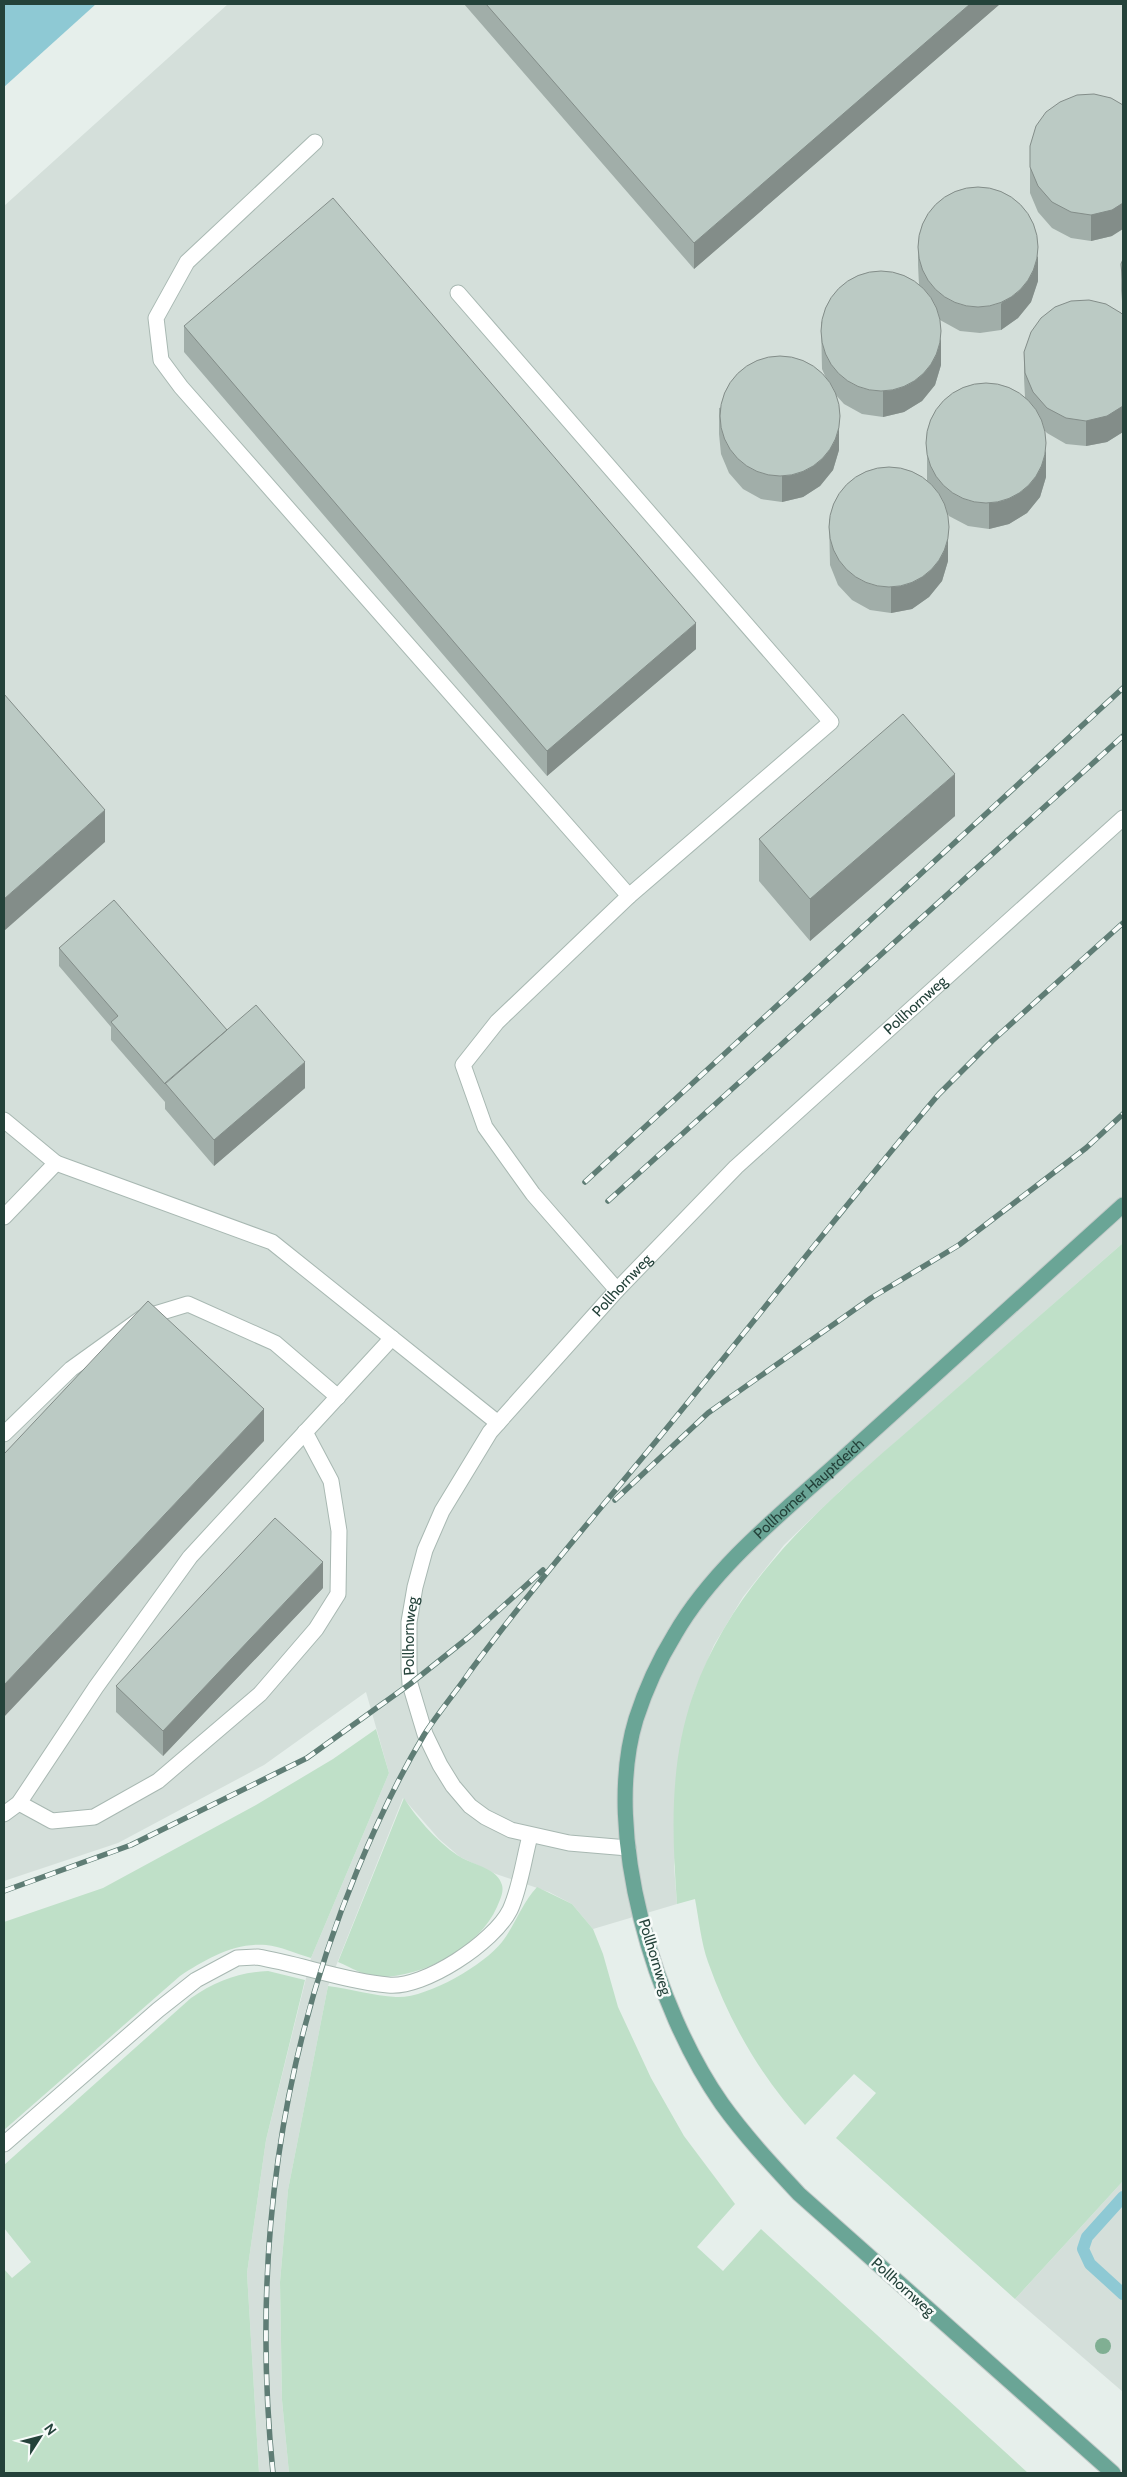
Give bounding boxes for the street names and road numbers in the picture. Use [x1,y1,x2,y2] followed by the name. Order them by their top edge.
[880,972,951,1038] street label: Pollhornweg
[588,1250,656,1320] street label: Pollhornweg
[750,1435,868,1543] street label: Pollhorner Hauptdeich
[400,1595,422,1676] street label: Pollhornweg
[635,1917,675,1998] street label: Pollhornweg
[868,2254,939,2320] street label: Pollhornweg

